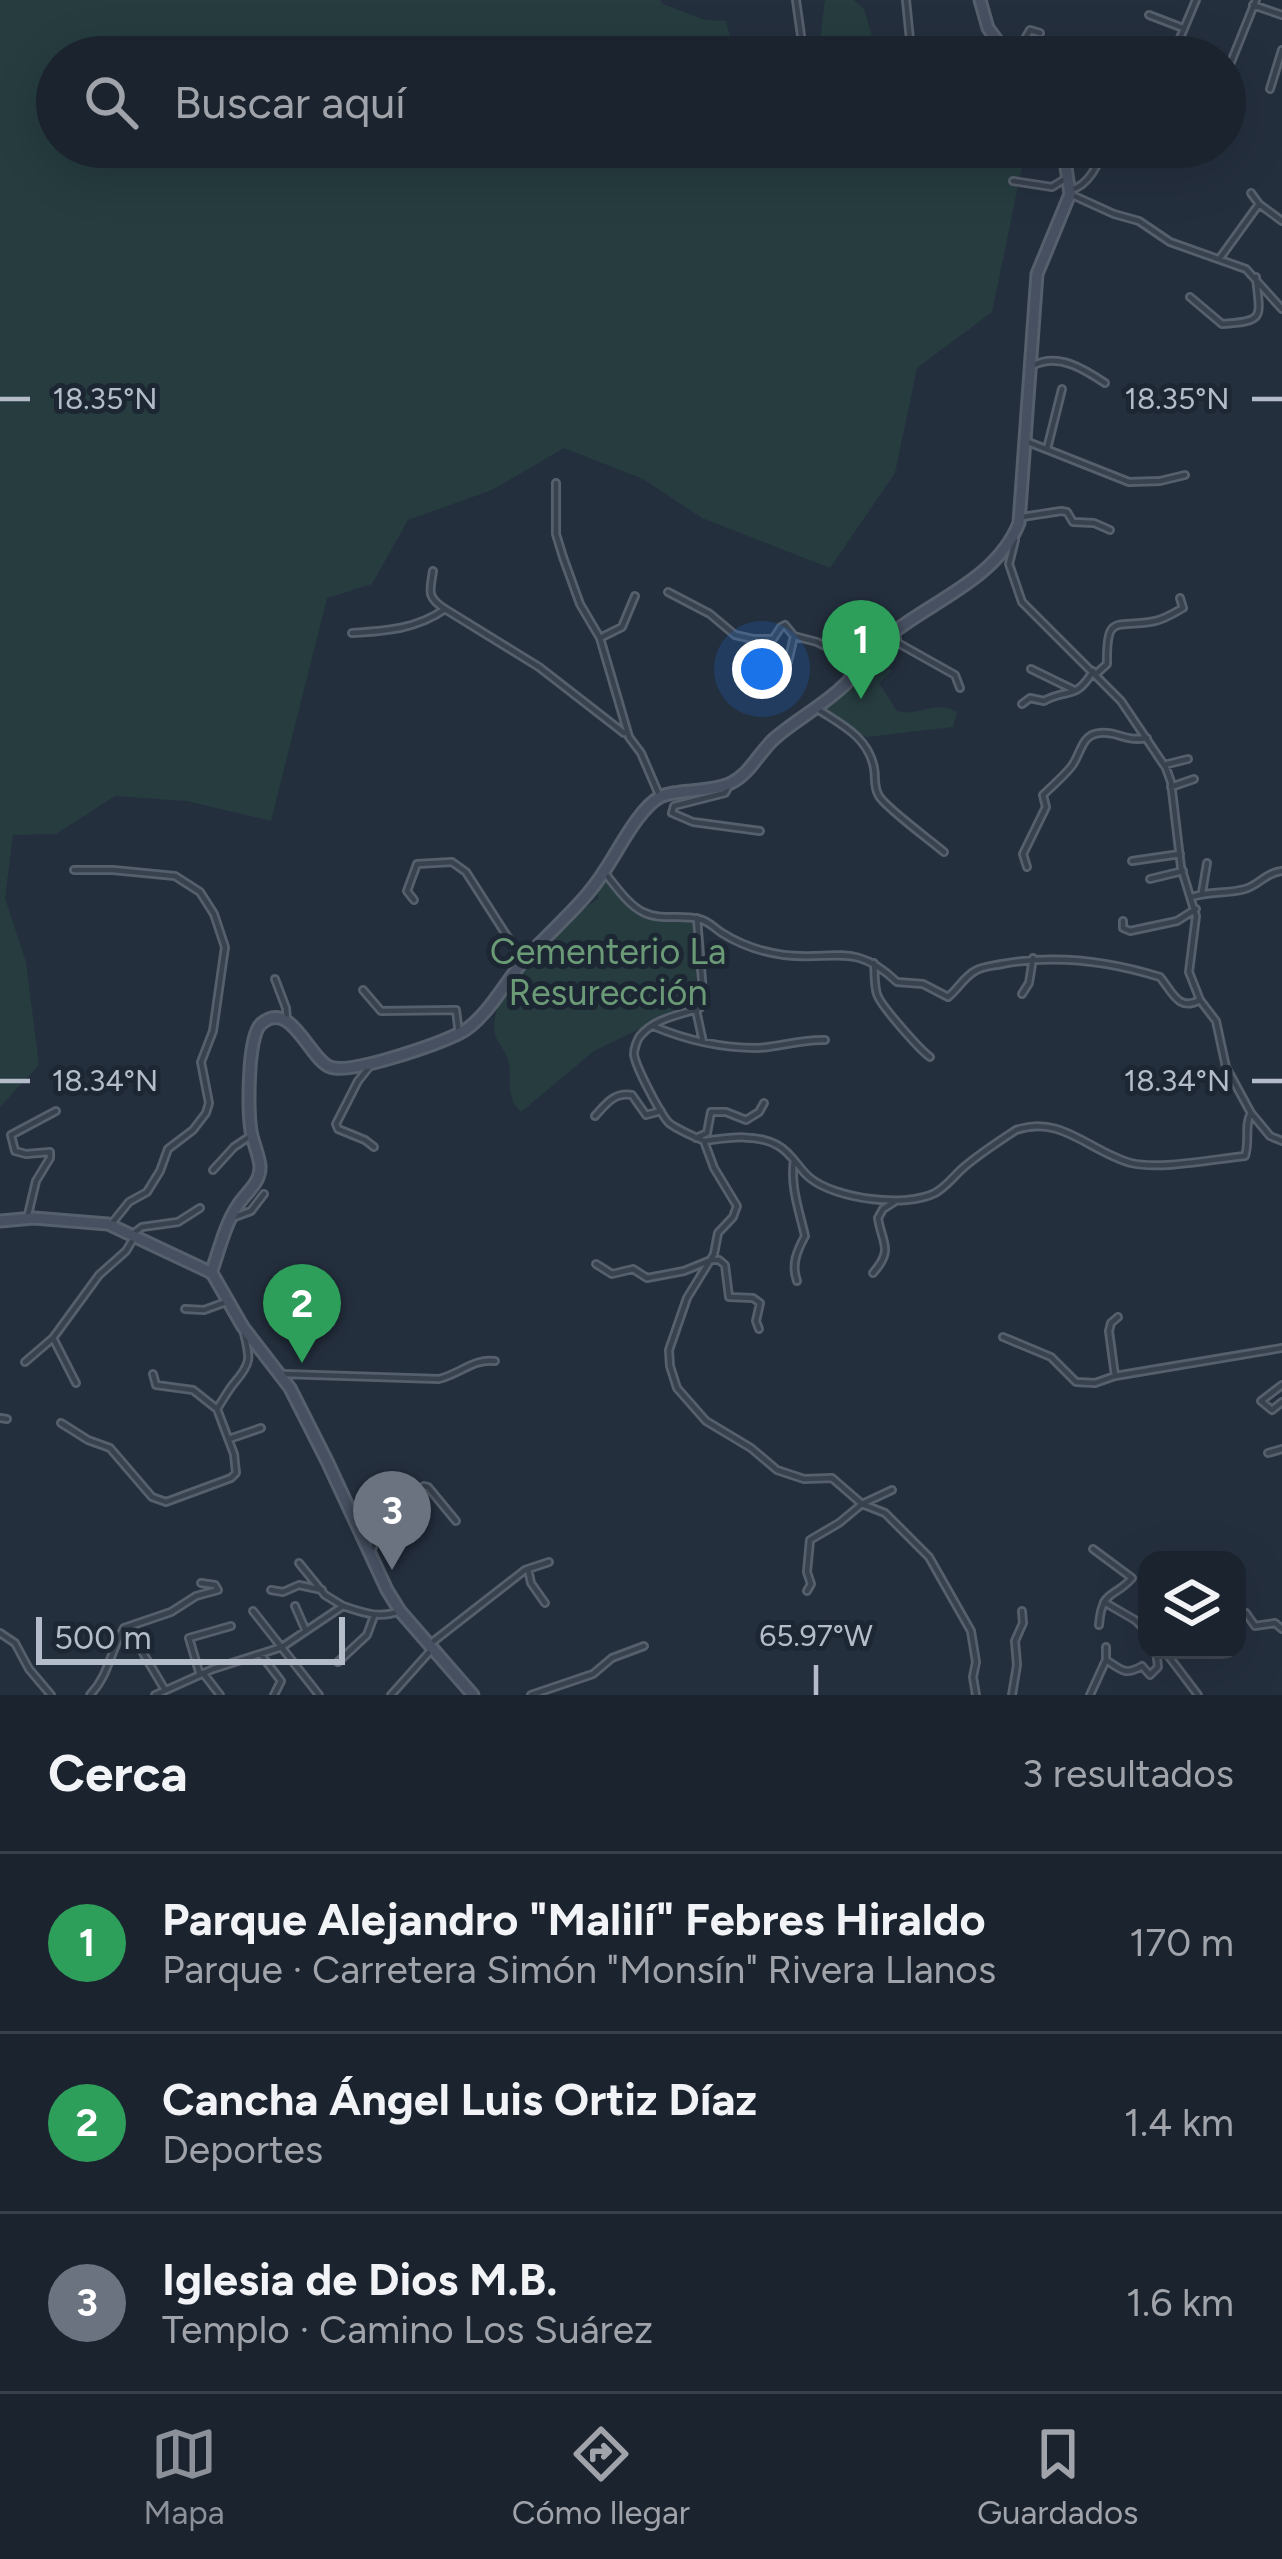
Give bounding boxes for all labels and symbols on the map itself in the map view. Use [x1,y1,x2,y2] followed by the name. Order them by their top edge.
[53,380,157,417] text: 18.35°N
[1125,380,1229,417] text: 18.35°N
[822,600,900,699] pin: 1
[732,639,792,699] your location
[490,930,726,1014] park label: Cementerio La Resurección
[52,1062,158,1099] text: 18.34°N
[1124,1062,1230,1099] text: 18.34°N
[263,1264,341,1363] pin: 2
[353,1471,431,1570] pin: 3
[36,1611,345,1664] scale bar
[759,1617,873,1654] text: 65.97°W

